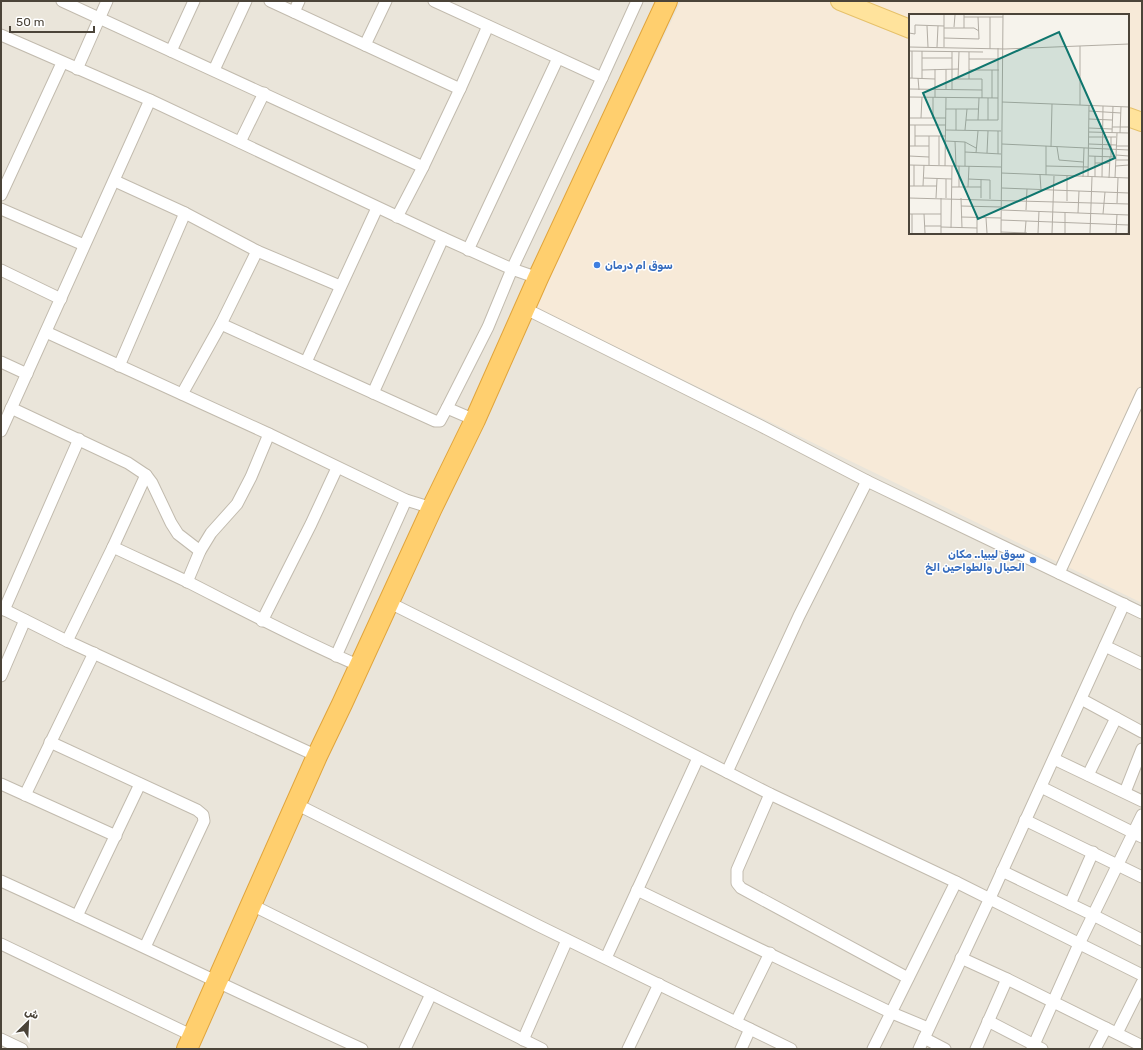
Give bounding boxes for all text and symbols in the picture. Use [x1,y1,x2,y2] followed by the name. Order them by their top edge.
[10,8,94,34] scale bar
[909,14,1129,234] inset map
[16,15,44,29] text: 50 m
[605,259,673,273] place label: سوق ام درمان
[592,260,602,270] marker: سوق ام درمان
[925,548,1025,575] place label: سوق ليبيا.. مكان الحبال والطواحين الخ
[1028,555,1038,565] marker: سوق ليبيا.. مكان الحبال والطواحين الخ
[8,1002,48,1042] north arrow
[23,1005,41,1022] text: ش

